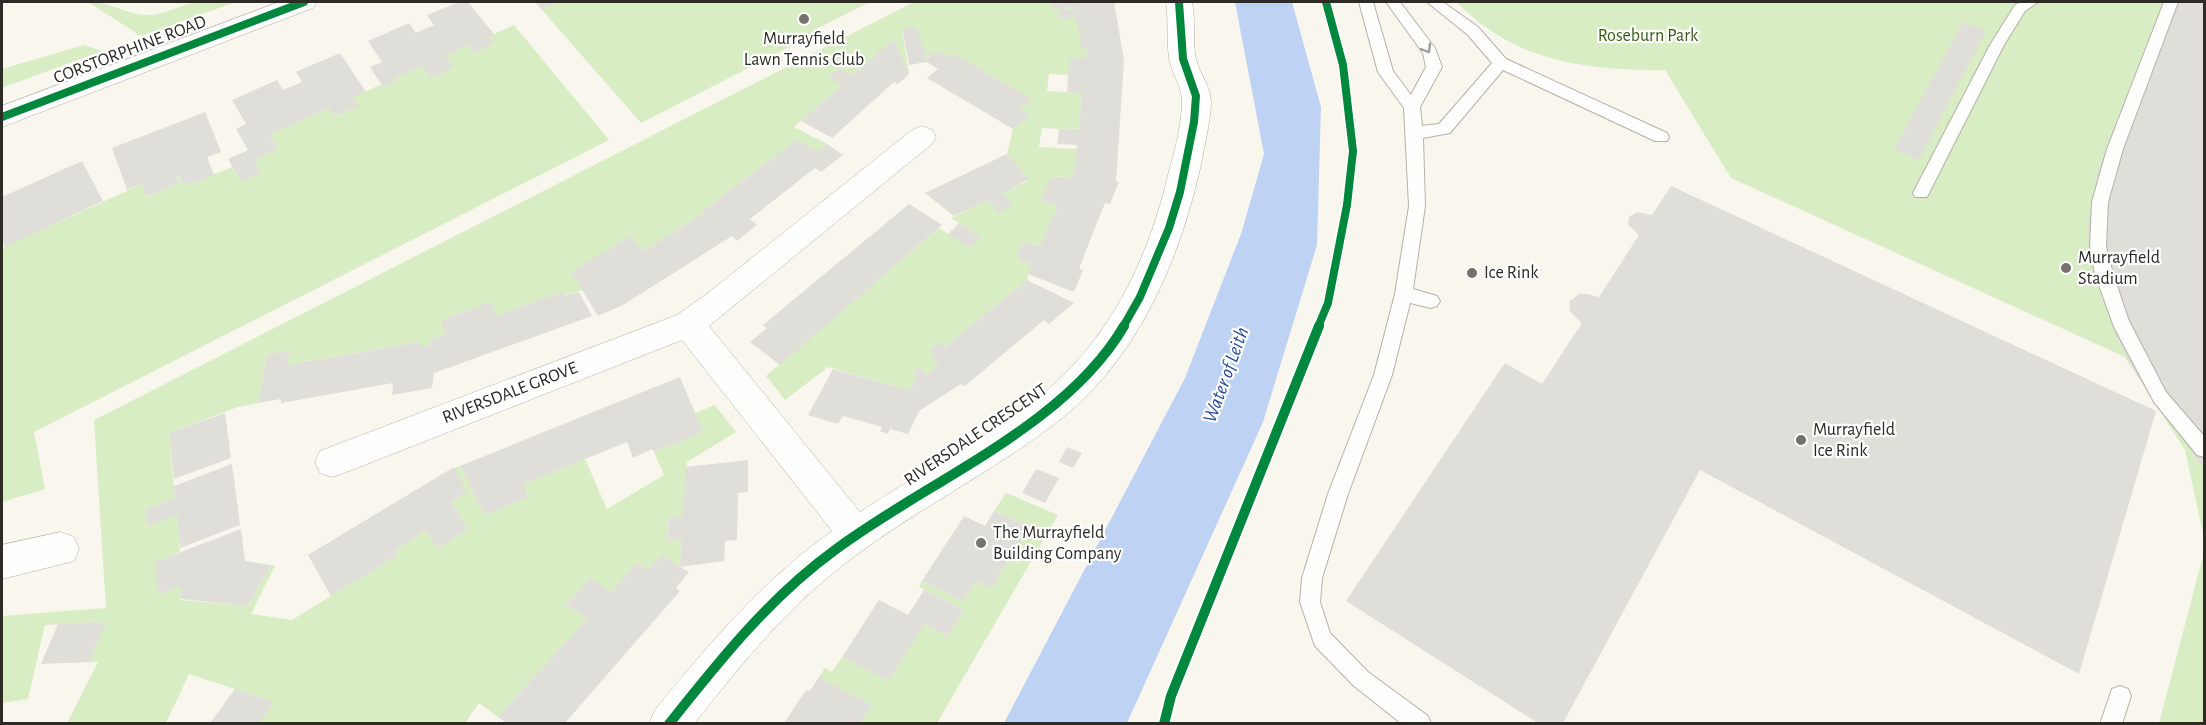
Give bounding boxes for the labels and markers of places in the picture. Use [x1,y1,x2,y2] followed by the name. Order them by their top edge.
[797,12,811,26] marker: Murrayfield Lawn Tennis Club
[744,30,864,69] place label: Murrayfield Lawn Tennis Club
[2078,249,2160,288] place label: Murrayfield Stadium
[2059,261,2073,275] marker: Murrayfield Stadium
[1484,264,1539,282] place label: Ice Rink
[1465,266,1479,280] marker: Ice Rink
[1813,421,1895,460] place label: Murrayfield Ice Rink
[1794,433,1808,447] marker: Murrayfield Ice Rink
[993,524,1122,563] place label: The Murrayfield Building Company
[974,536,988,550] marker: The Murrayfield Building Company

